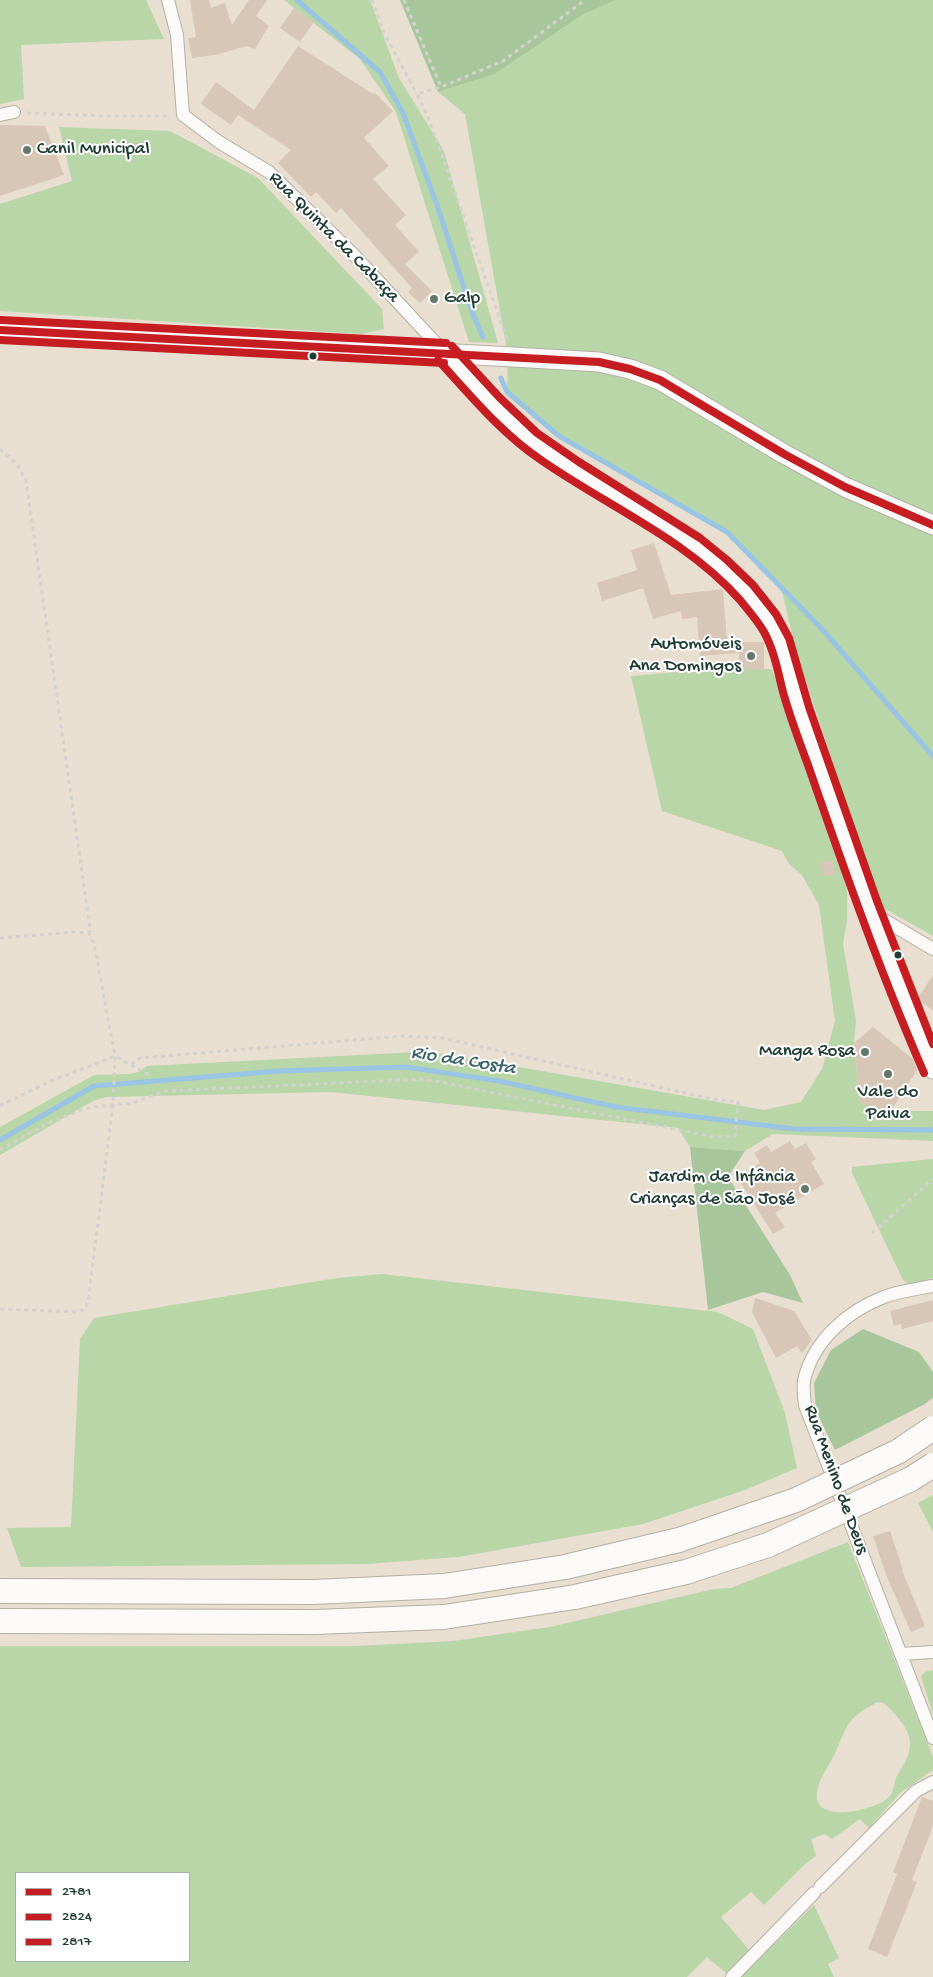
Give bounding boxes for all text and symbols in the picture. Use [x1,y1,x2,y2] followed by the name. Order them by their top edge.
[37,139,150,161] place label: Canil Municipal
[21,144,33,156] marker: Canil Municipal
[263,168,403,308] street label: Rua Quinta da Cabaça
[444,288,480,310] place label: Galp
[428,293,440,305] marker: Galp
[308,351,318,361] unlabelled marker
[629,634,741,678] place label: Automóveis Ana Domingos
[745,650,757,662] marker: Automóveis Ana Domingos
[893,950,903,960] unlabelled marker
[759,1041,855,1063] place label: Manga Rosa
[409,1042,517,1082] water label: Rio da Costa
[859,1046,871,1058] marker: Manga Rosa
[882,1068,894,1080] marker: Vale do Paiva
[858,1082,918,1126] place label: Vale do Paiva
[630,1167,795,1211] place label: Jardim de Infância Crianças de São José
[799,1183,811,1195] marker: Jardim de Infância Crianças de São José
[797,1402,873,1558] street label: Rua Menino de Deus
[15,1872,190,1962] legend
[62,1883,91,1901] text: 2781
[62,1908,92,1926] text: 2824
[62,1933,91,1951] text: 2817

